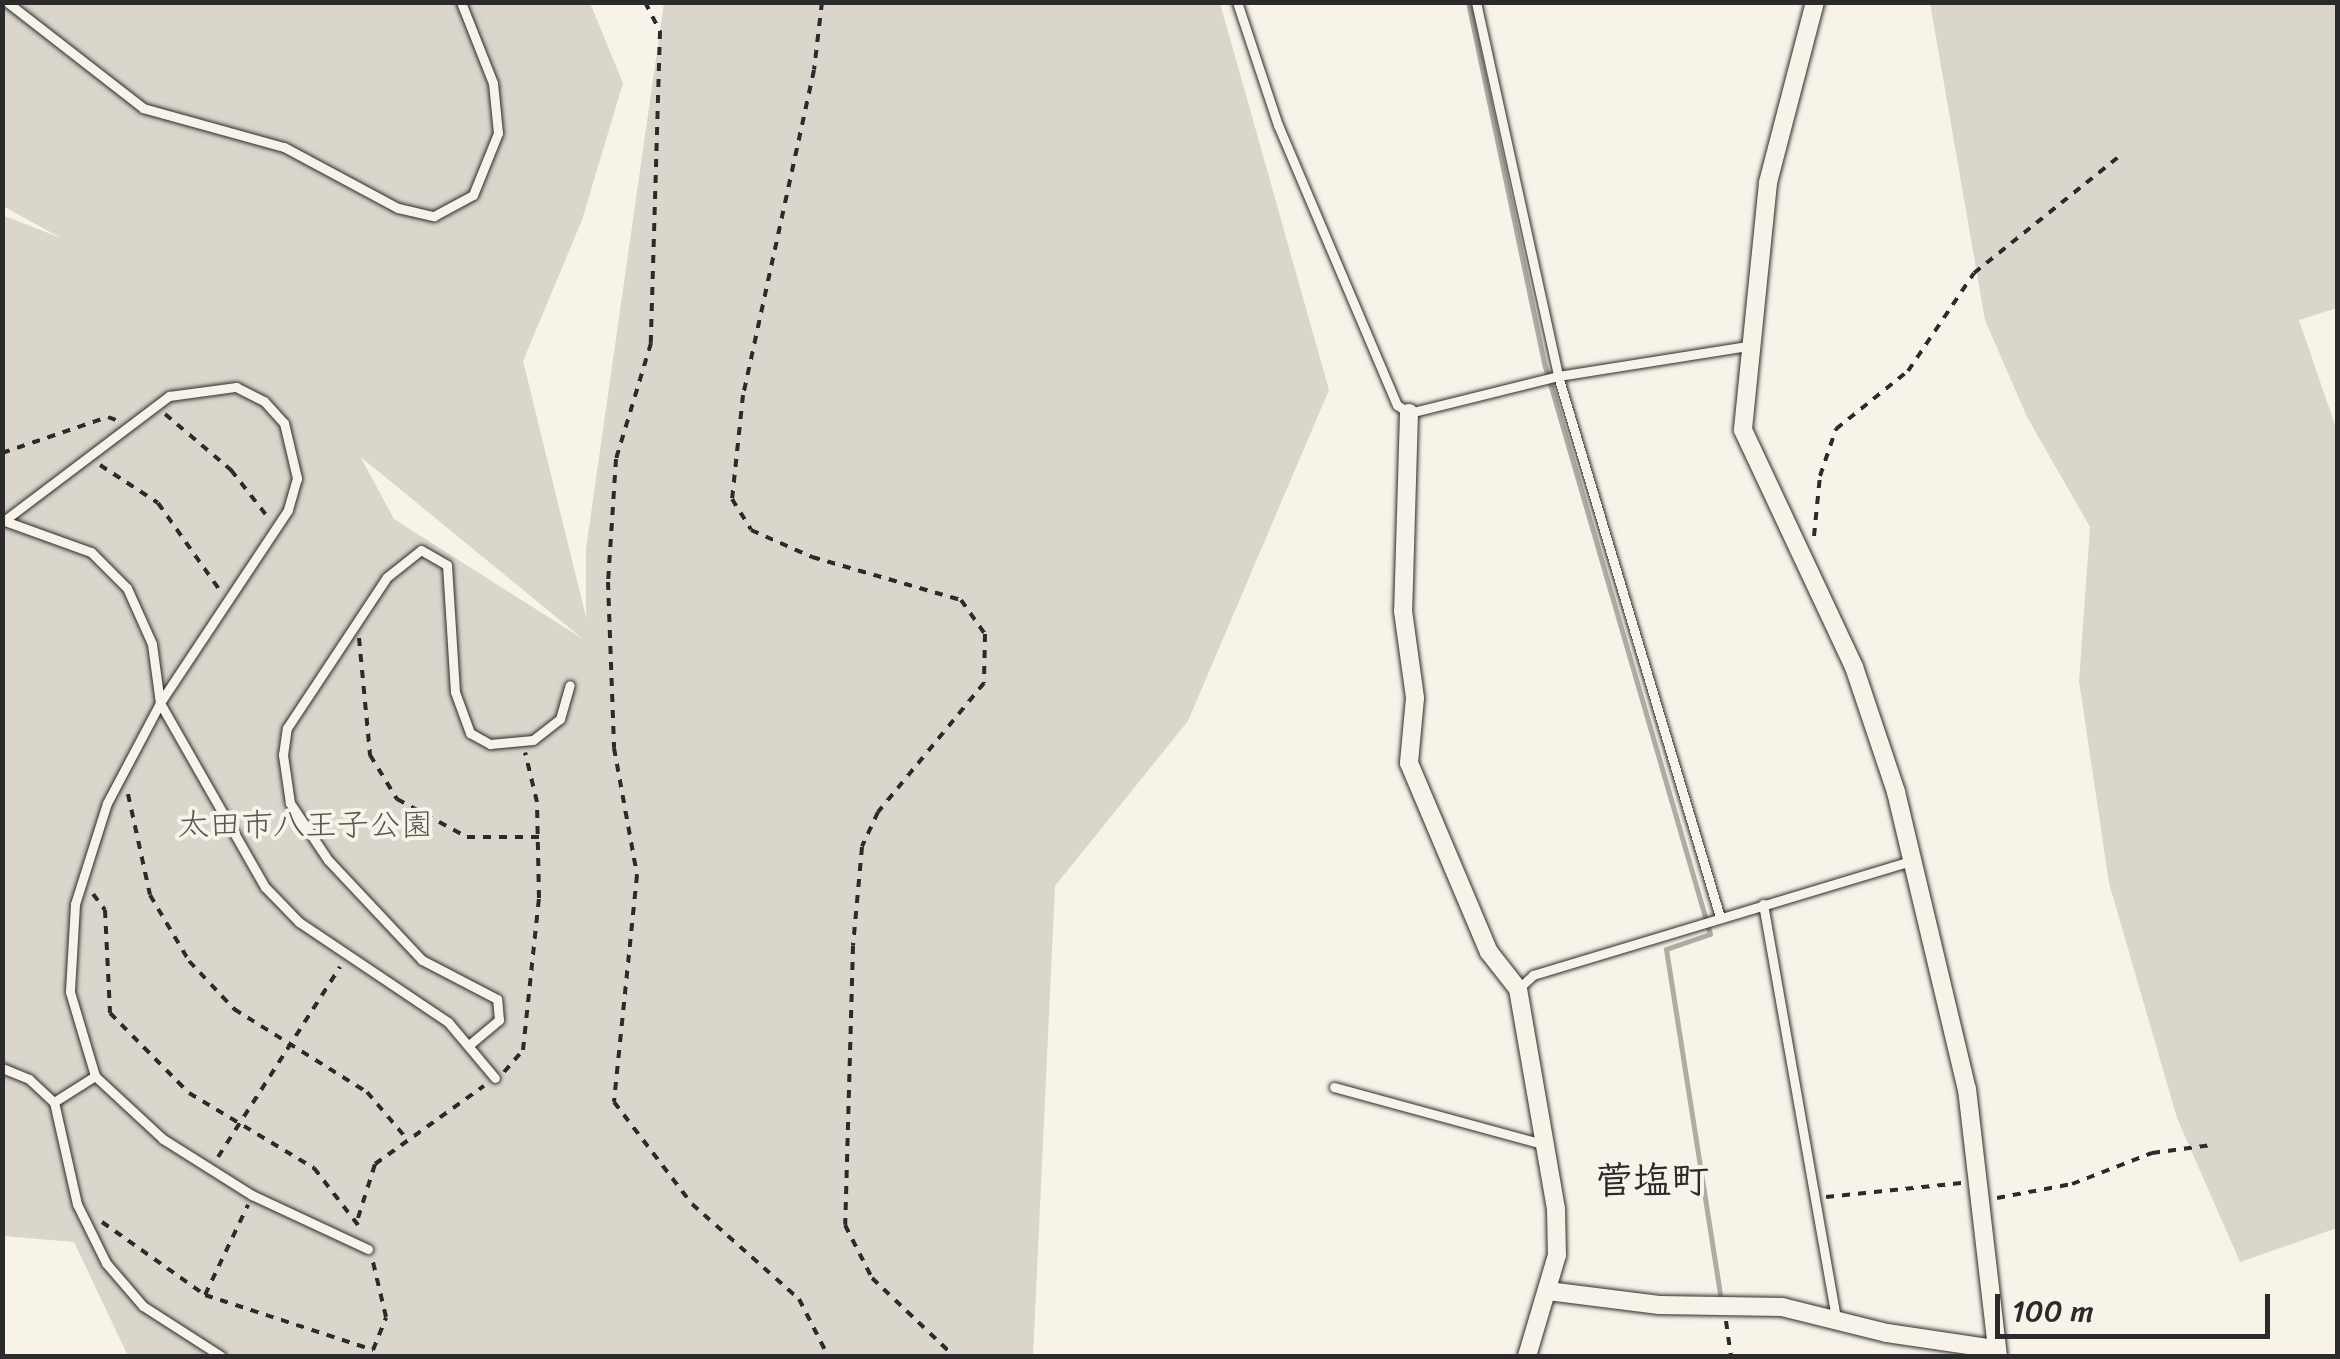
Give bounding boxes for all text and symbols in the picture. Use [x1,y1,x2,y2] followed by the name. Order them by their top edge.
[177,806,433,844] park label: 太田市八王子公園
[1595,1158,1709,1204] district label: 菅塩町
[2000,1274,2275,1336] scale bar
[2012,1284,2094,1338] text: 100 m

